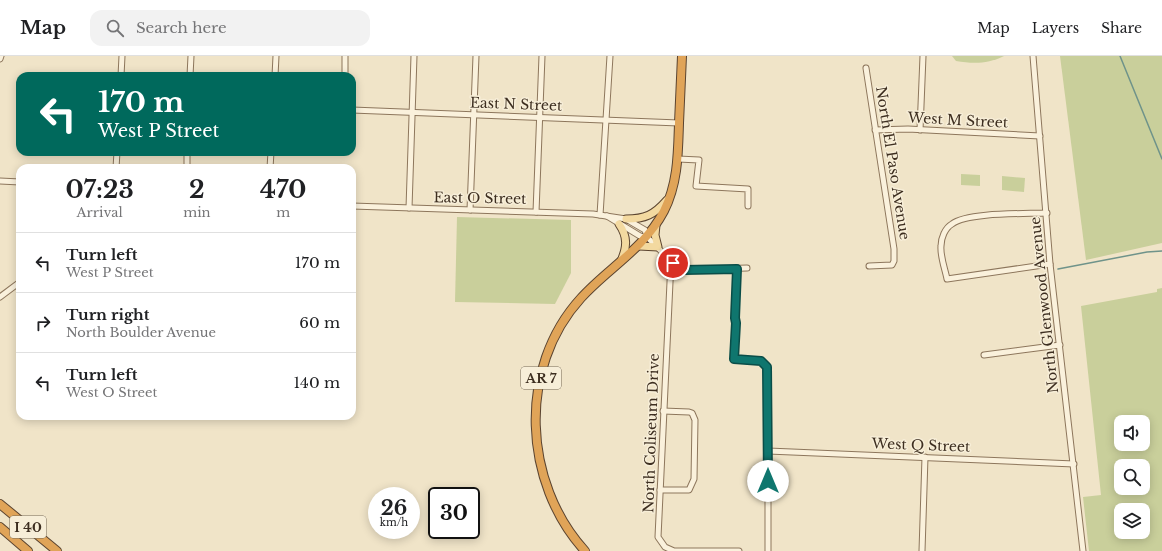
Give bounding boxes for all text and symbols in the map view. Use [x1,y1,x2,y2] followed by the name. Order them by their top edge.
[90,10,370,46] search box
[20,16,66,39] text: Map
[104,17,126,39] icon: search
[136,18,227,37] text: Search here
[977,19,1010,37] text: Map
[1032,19,1079,37] text: Layers
[1101,19,1142,37] text: Share
[98,85,184,120] text: 170 m
[872,85,914,241] street label: North El Paso Avenue
[32,88,84,140] icon: left
[470,93,563,115] street label: East N Street
[906,108,1009,132] street label: West M Street
[98,120,219,142] text: West P Street
[65,175,134,204] text: 07:23
[189,175,205,204] text: 2
[260,175,306,204] text: 470
[433,188,527,208] street label: East O Street
[77,204,123,221] text: Arrival
[183,204,211,221] text: min
[276,204,290,221] text: m
[1026,216,1062,394] street label: North Glenwood Avenue
[66,245,137,264] text: Turn left
[656,246,690,280] pin
[32,252,54,274] icon: left
[662,252,684,274] icon: arrive
[295,253,340,272] text: 170 m
[66,264,154,281] text: West P Street
[66,305,149,324] text: Turn right
[32,312,54,334] icon: right
[299,313,340,332] text: 60 m
[66,324,216,341] text: North Boulder Avenue
[639,353,663,513] street label: North Coliseum Drive
[66,365,137,384] text: Turn left
[521,367,561,389] road number: AR 7
[32,372,54,394] icon: left
[293,373,340,392] text: 140 m
[66,384,157,401] text: West O Street
[1114,415,1150,539] map controls
[1114,415,1150,451] button: sound
[870,434,971,456] street label: West Q Street
[1114,459,1150,495] button: search
[747,460,789,502] position arrow
[428,487,480,539] speed limit sign: 30
[381,496,407,520] text: 26
[1114,503,1150,539] button: layers
[10,516,46,538] road number: I 40
[380,516,408,529] text: km/h

